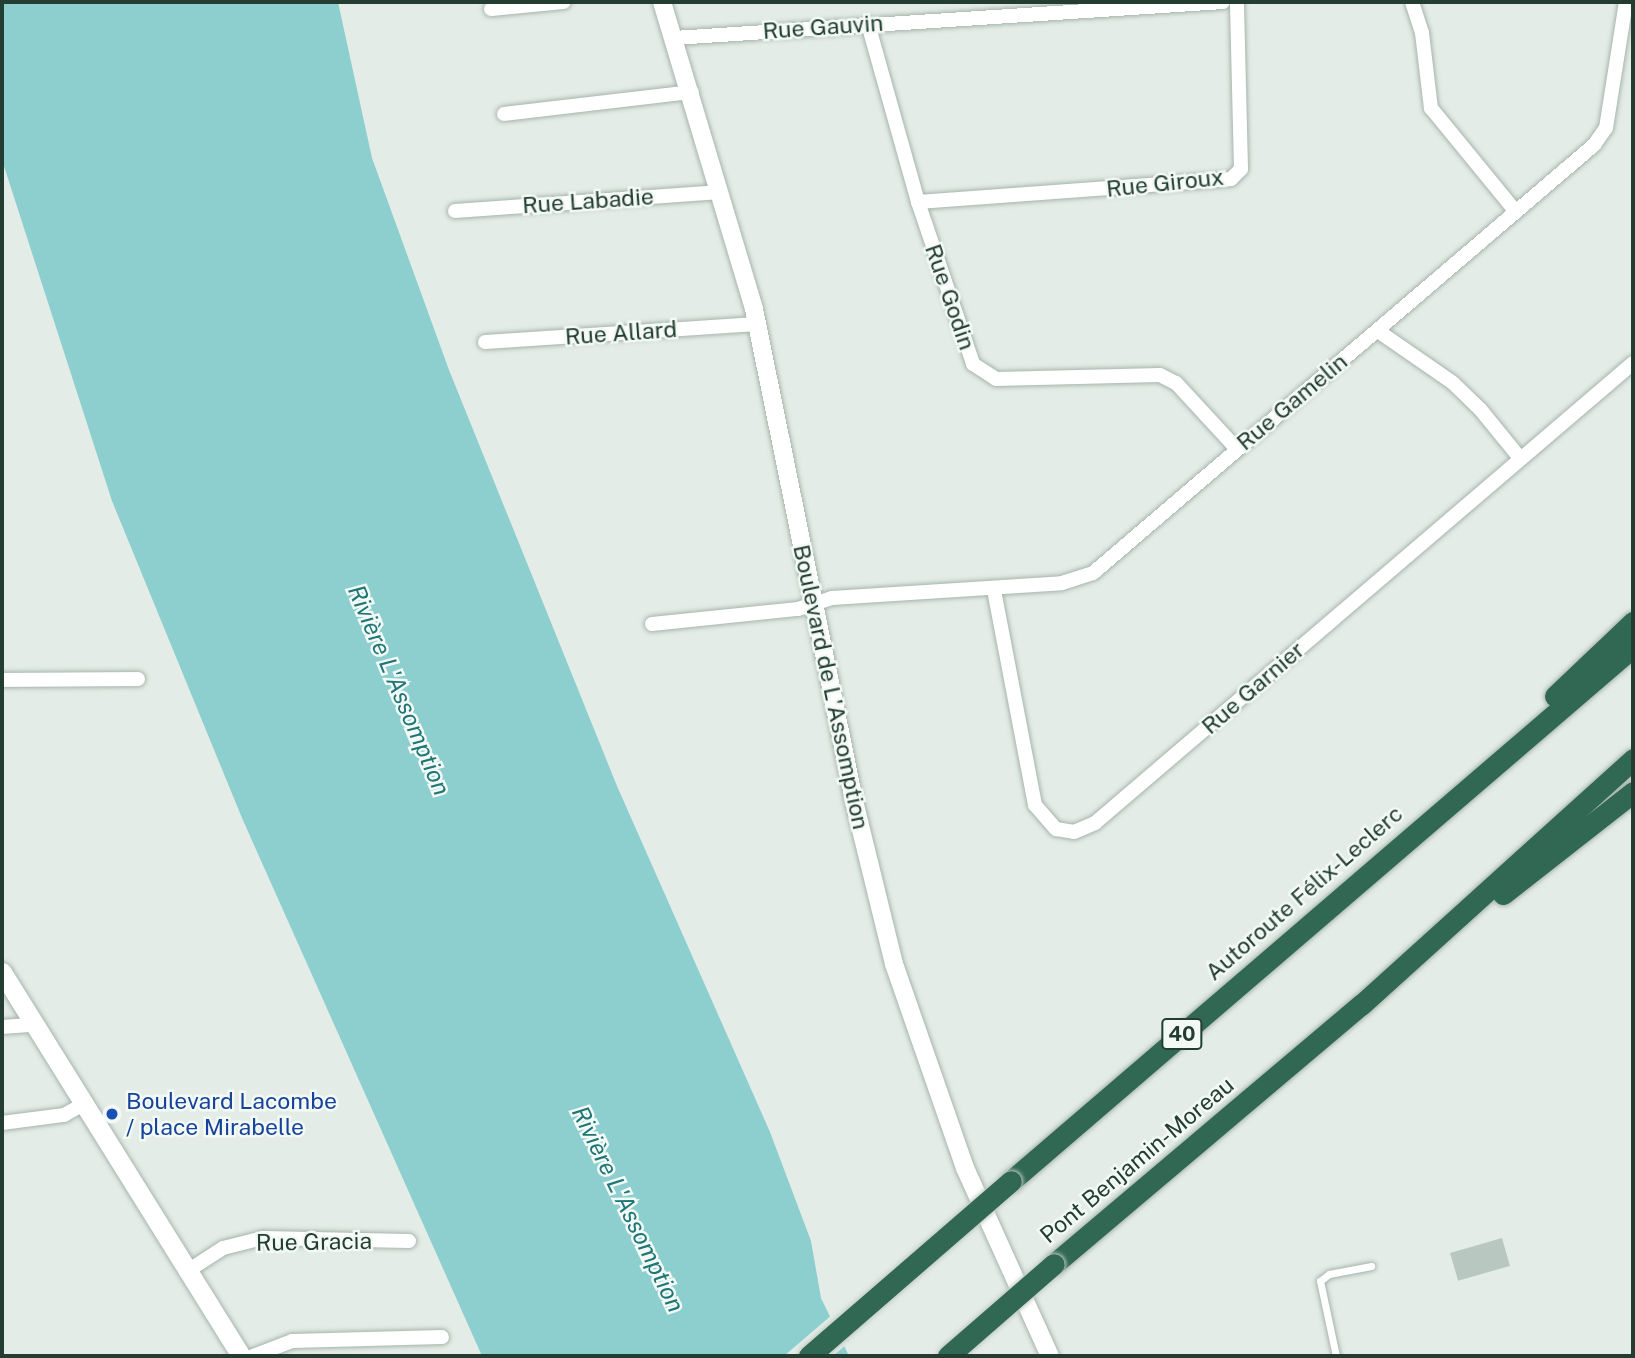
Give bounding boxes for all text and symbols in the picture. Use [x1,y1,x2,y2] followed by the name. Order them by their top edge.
[762,9,884,45] street label: Rue Gauvin
[1105,163,1225,203] street label: Rue Giroux
[521,183,655,219] street label: Rue Labadie
[919,240,981,354] street label: Rue Godin
[564,315,678,351] street label: Rue Allard
[1231,348,1353,456] street label: Rue Gamelin
[787,542,875,832] street label: Boulevard de L'Assomption
[342,581,456,799] water label: Rivière L'Assomption
[1196,636,1310,740] street label: Rue Garnier
[1200,800,1408,986] street label: Autoroute Félix-Leclerc
[1161,1016,1203,1052] road number: 40
[1035,1071,1239,1249] street label: Pont Benjamin-Moreau
[126,1087,337,1141] place label: Boulevard Lacombe / place Mirabelle
[566,1101,690,1317] water label: Rivière L'Assomption
[104,1106,120,1122] marker: Boulevard Lacombe / place Mirabelle
[256,1227,372,1257] street label: Rue Gracia

